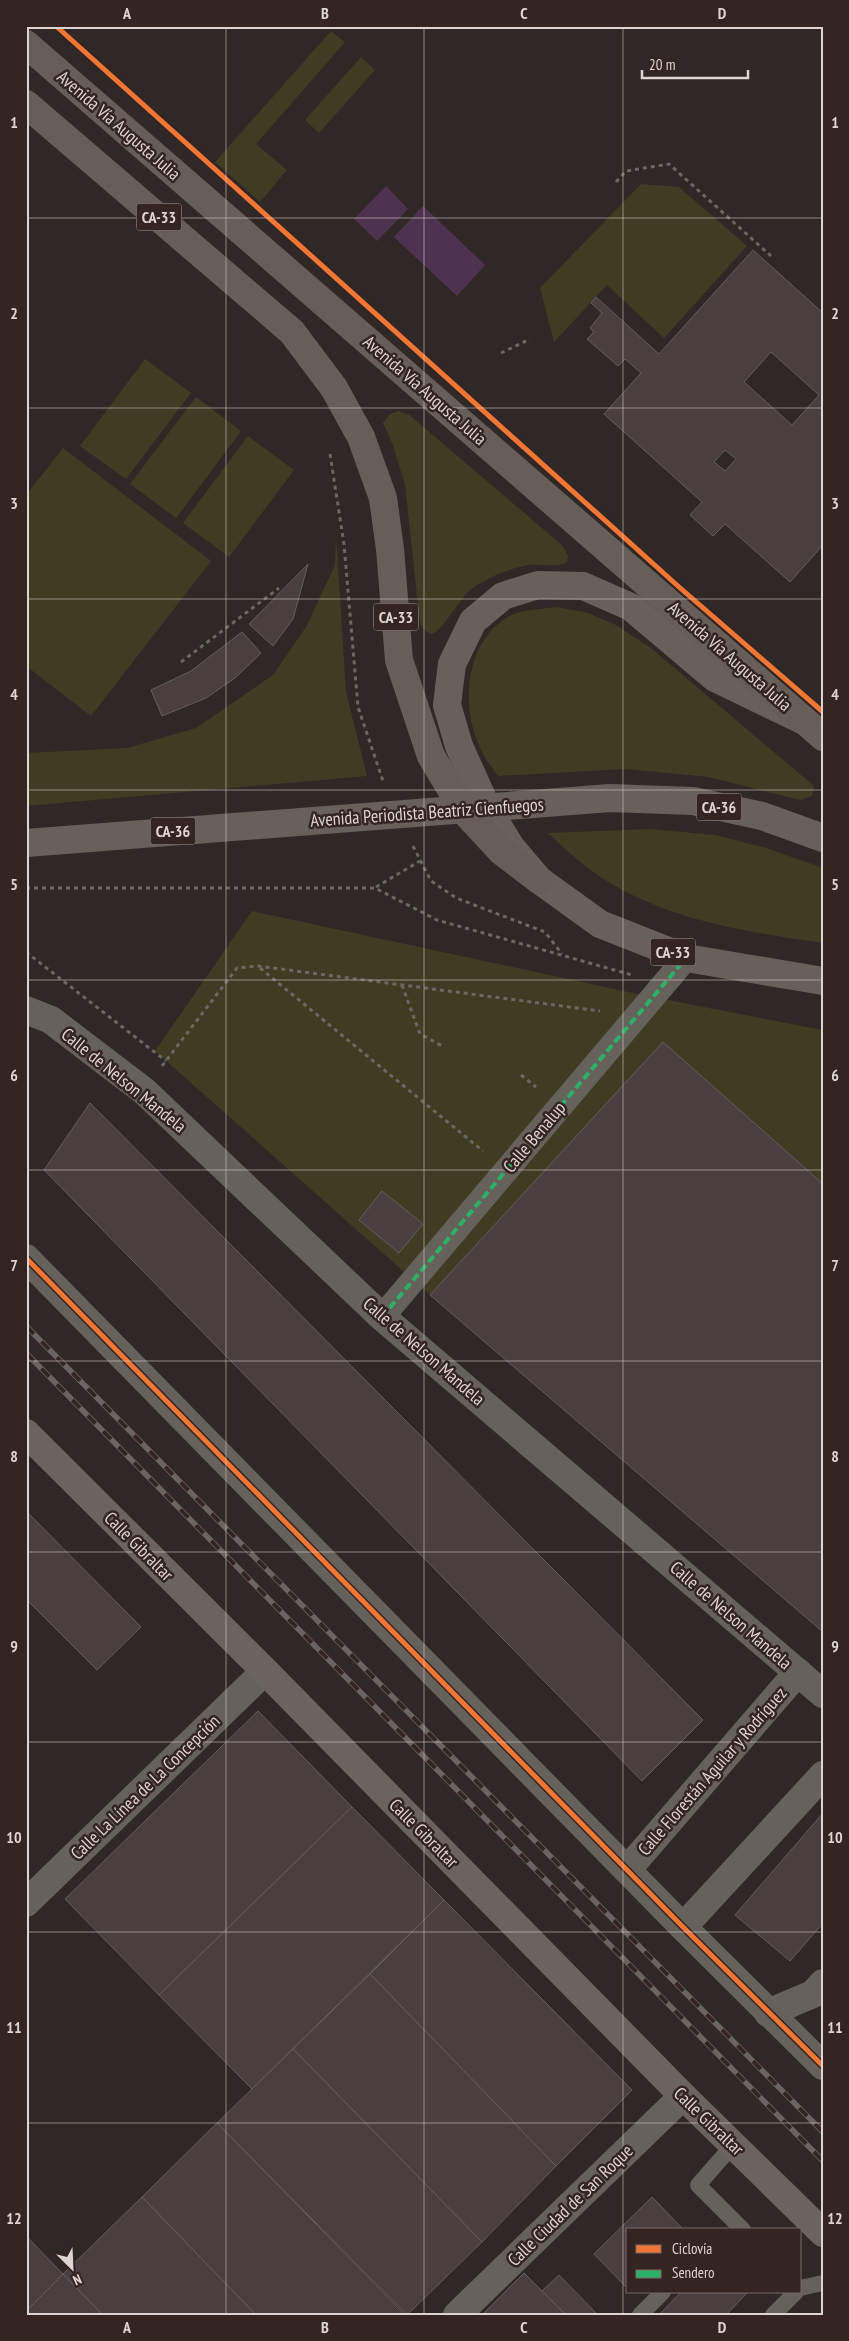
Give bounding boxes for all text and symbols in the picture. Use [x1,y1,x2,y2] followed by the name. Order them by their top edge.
[122,3,132,23] text: A
[321,3,329,23] text: B
[520,3,528,23] text: C
[718,3,727,23] text: D
[642,48,748,80] scale bar
[649,55,675,74] text: 20 m
[53,65,185,185] street label: Avenida Vía Augusta Julia
[10,112,18,132] text: 1
[831,112,839,132] text: 1
[136,203,182,230] road number: CA-33
[10,303,18,323] text: 2
[831,303,839,323] text: 2
[359,330,491,450] street label: Avenida Vía Augusta Julia
[10,493,18,513] text: 3
[831,493,839,513] text: 3
[664,596,796,716] street label: Avenida Vía Augusta Julia
[374,604,418,630] road number: CA-33
[10,684,18,704] text: 4
[831,684,839,704] text: 4
[309,792,545,832] street label: Avenida Periodista Beatriz Cienfuegos
[696,794,742,820] road number: CA-36
[150,818,196,844] road number: CA-36
[10,874,18,894] text: 5
[831,874,839,894] text: 5
[650,939,696,966] road number: CA-33
[57,1023,191,1137] street label: Calle de Nelson Mandela
[10,1065,18,1085] text: 6
[831,1065,839,1085] text: 6
[498,1097,570,1177] street label: Calle Benalup
[10,1255,18,1275] text: 7
[831,1255,839,1275] text: 7
[358,1292,490,1410] street label: Calle de Nelson Mandela
[10,1446,18,1466] text: 8
[831,1446,839,1466] text: 8
[99,1506,179,1586] street label: Calle Gibraltar
[665,1556,797,1674] street label: Calle de Nelson Mandela
[10,1636,18,1656] text: 9
[831,1636,839,1656] text: 9
[633,1682,791,1860] street label: Calle Florestán Aguilar y Rodríguez
[65,1710,225,1864] street label: Calle La Línea de La Concepción
[384,1793,464,1873] street label: Calle Gibraltar
[6,1827,22,1847] text: 10
[827,1827,843,1847] text: 10
[6,2017,22,2037] text: 11
[827,2017,843,2037] text: 11
[669,2082,749,2160] street label: Calle Gibraltar
[502,2139,638,2271] street label: Calle Ciudad de San Roque
[6,2208,22,2228] text: 12
[827,2208,843,2228] text: 12
[626,2228,802,2294] legend
[672,2239,712,2258] text: Ciclovía
[48,2244,98,2294] north arrow
[672,2263,714,2282] text: Sendero
[70,2270,84,2290] text: N
[122,2317,132,2337] text: A
[321,2317,329,2337] text: B
[520,2317,528,2337] text: C
[718,2317,727,2337] text: D

